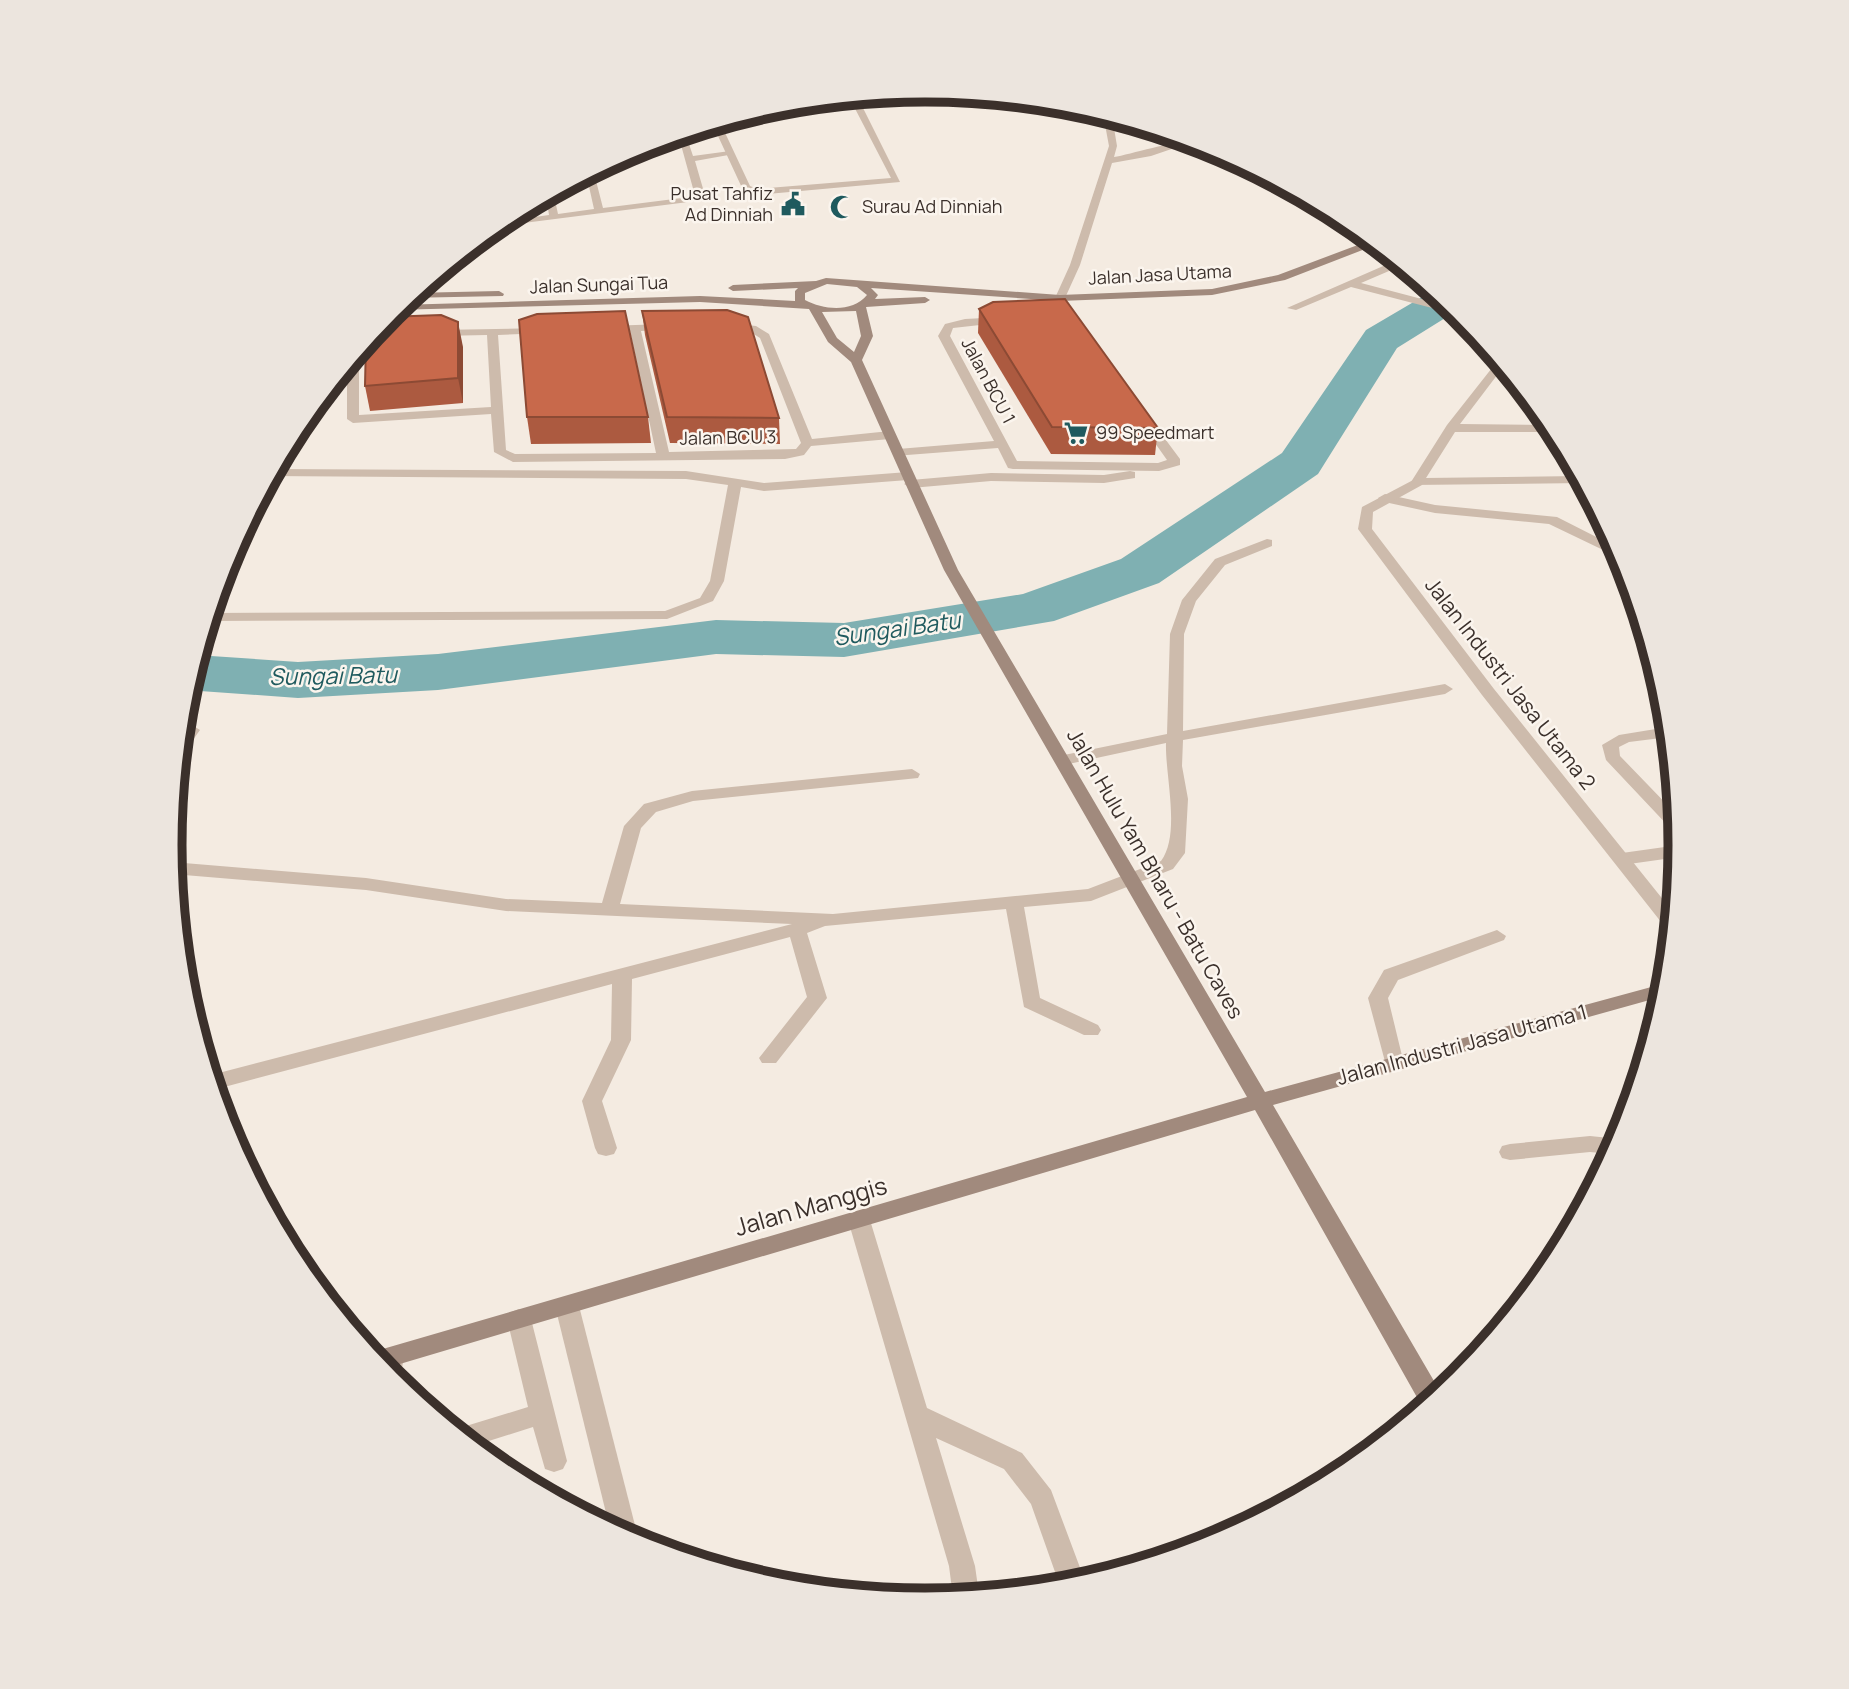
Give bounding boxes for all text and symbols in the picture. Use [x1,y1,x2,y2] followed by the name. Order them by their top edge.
[671,181,773,226] place label: Pusat Tahfiz Ad Dinniah
[779,190,807,218] public building icon: Pusat Tahfiz Ad Dinniah
[828,193,856,221] mosque icon: Surau Ad Dinniah
[862,194,1002,218] place label: Surau Ad Dinniah
[1088,258,1232,290] street label: Jalan Jasa Utama
[529,270,668,298] street label: Jalan Sungai Tua
[956,333,1022,428] street label: Jalan BCU 1
[1062,419,1090,447] supermarket icon: 99 Speedmart
[1096,420,1214,444] place label: 99 Speedmart
[679,424,777,450] street label: Jalan BCU 3
[1419,572,1602,795] street label: Jalan Industri Jasa Utama 2
[831,603,965,653] water label: Sungai Batu
[269,658,399,692] water label: Sungai Batu
[1061,723,1251,1024] street label: Jalan Hulu Yam Bharu - Batu Caves
[1334,997,1590,1091] street label: Jalan Industri Jasa Utama 1
[731,1168,891,1243] street label: Jalan Manggis

